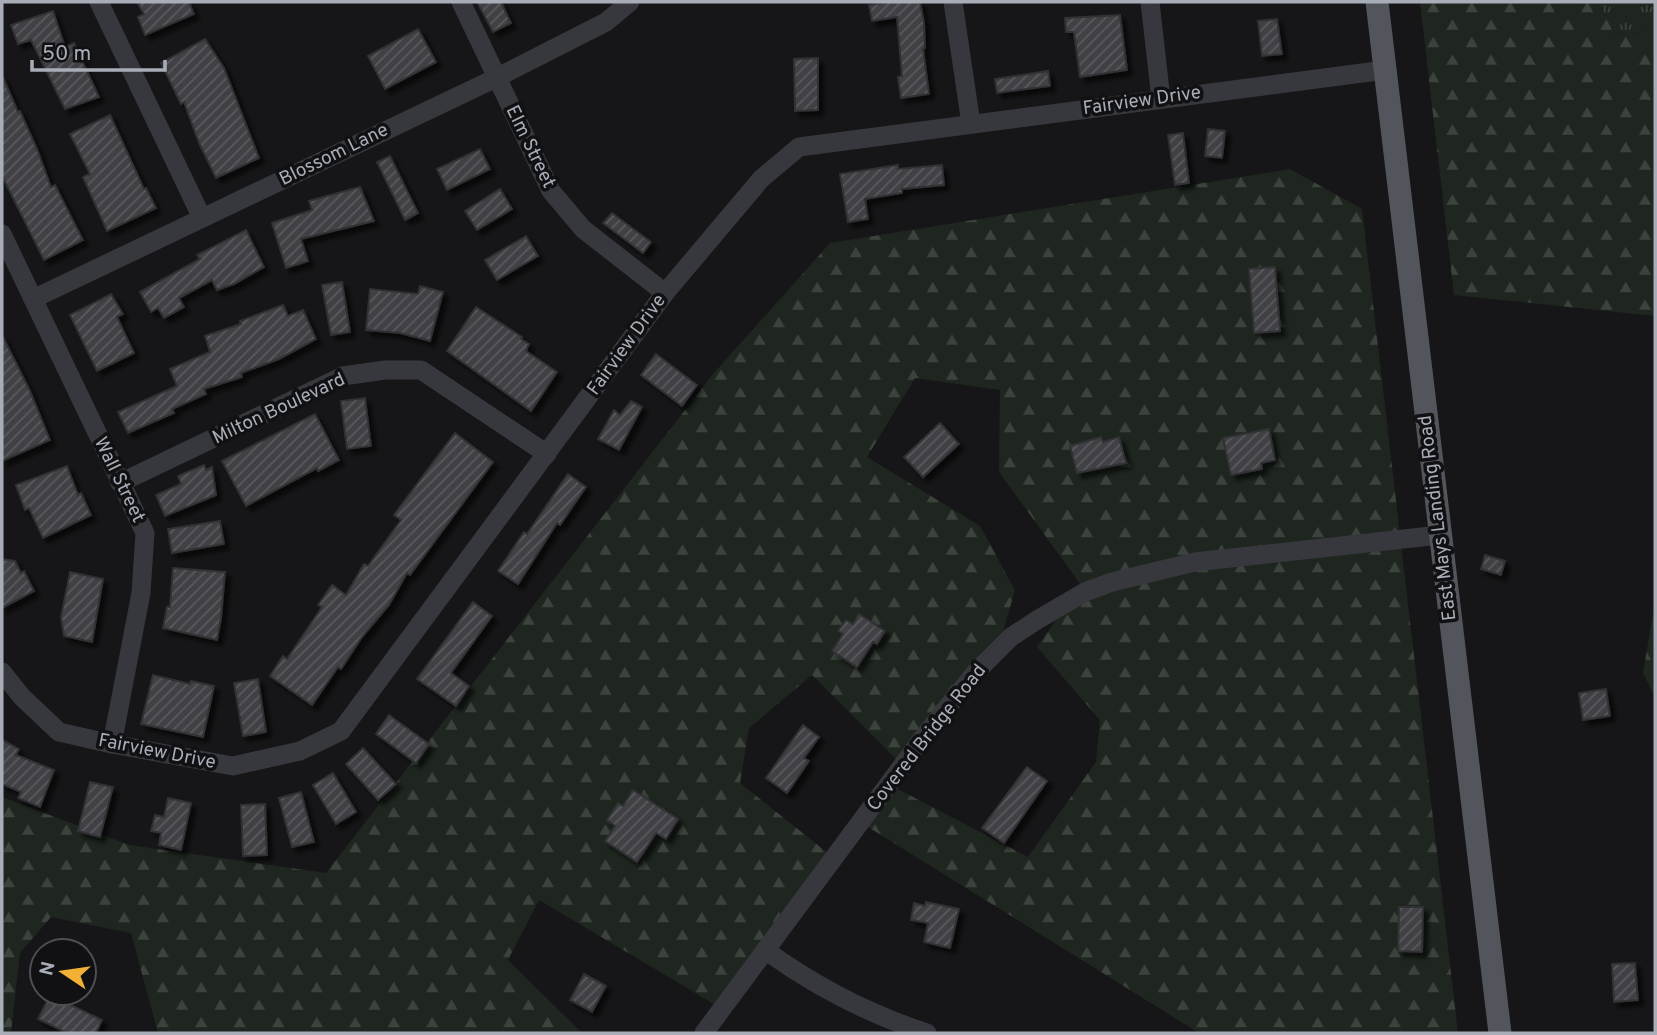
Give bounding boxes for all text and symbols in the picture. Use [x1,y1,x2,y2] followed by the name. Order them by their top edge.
[32,28,164,72] scale bar
[42,41,91,68] text: 50 m
[1081,81,1203,121] street label: Fairview Drive
[500,102,560,192] street label: Elm Street
[275,118,393,192] street label: Blossom Lane
[582,290,672,400] street label: Fairview Drive
[209,368,349,450] street label: Milton Boulevard
[1413,414,1463,622] street label: East Mays Landing Road
[88,433,150,527] street label: Wall Street
[862,660,992,816] street label: Covered Bridge Road
[96,729,218,775] street label: Fairview Drive
[28,937,98,1007] north arrow
[35,959,62,978] text: N

